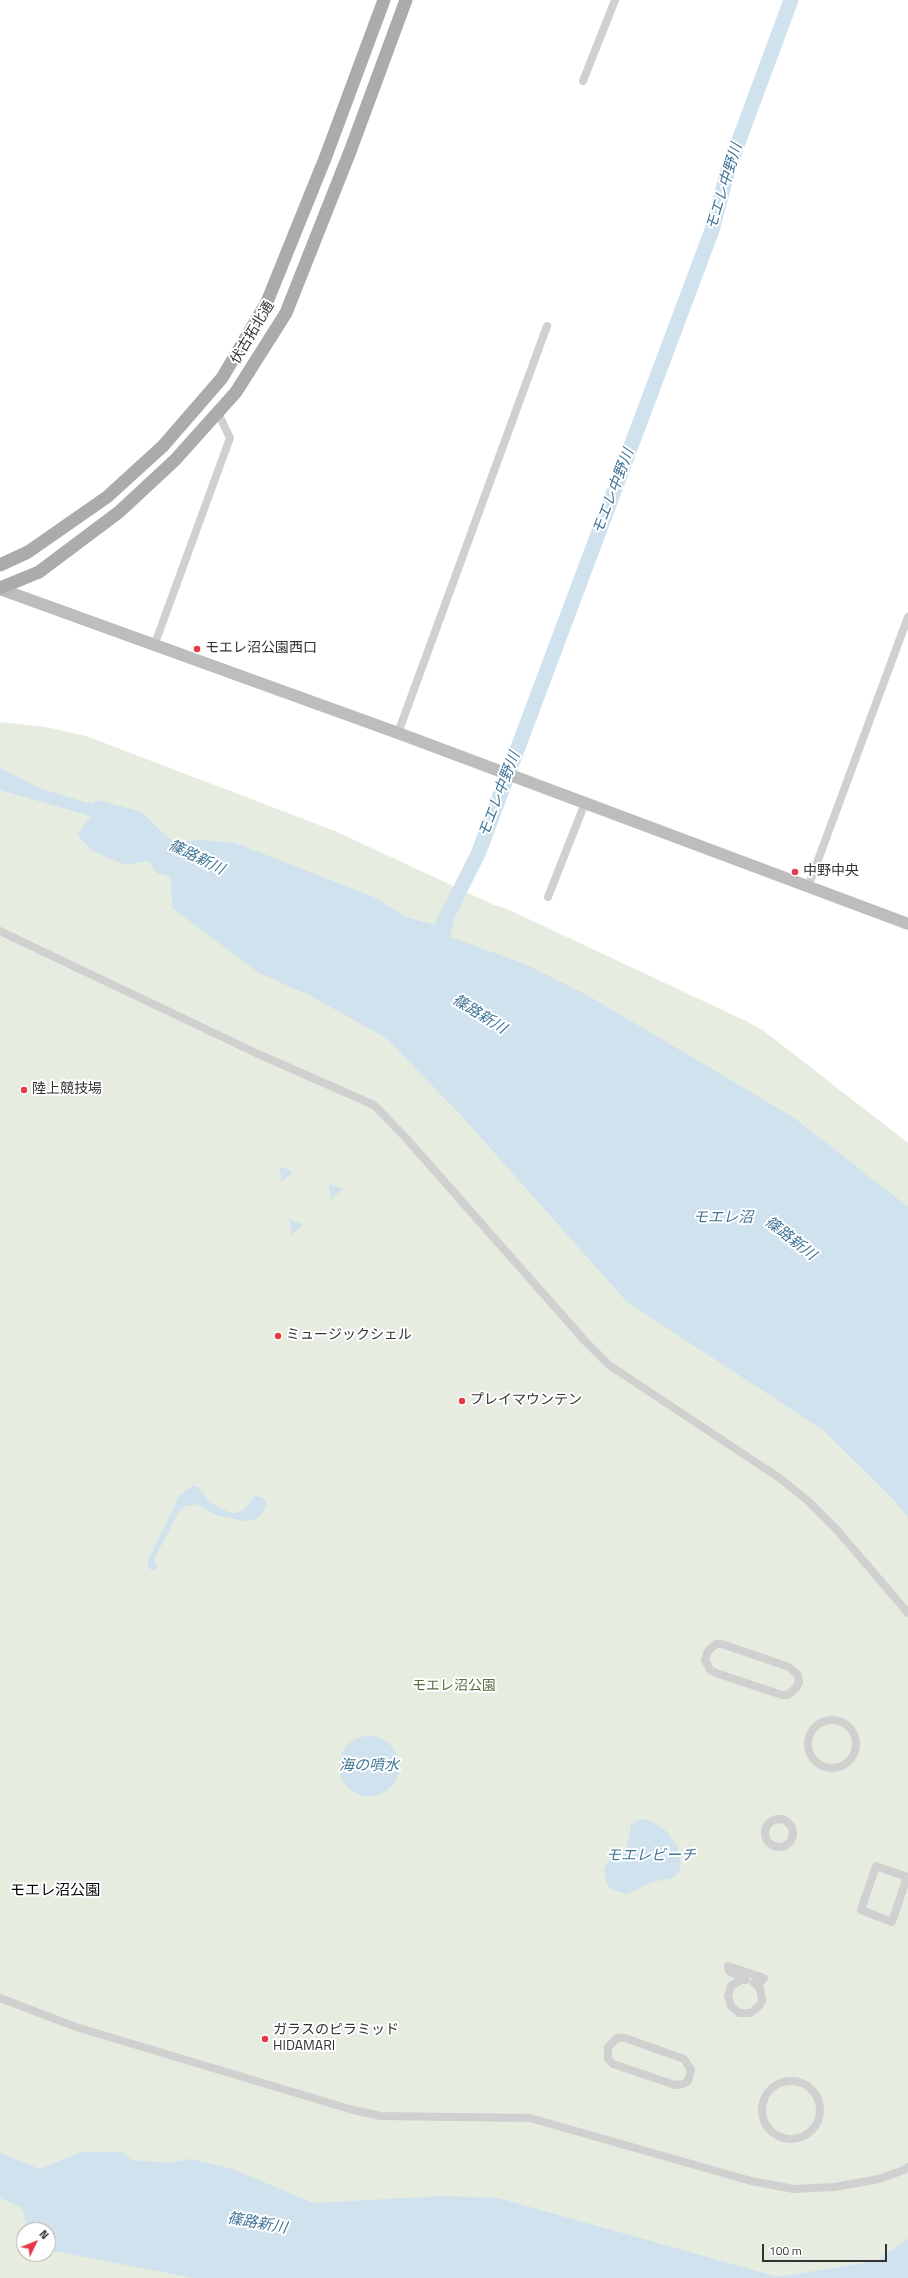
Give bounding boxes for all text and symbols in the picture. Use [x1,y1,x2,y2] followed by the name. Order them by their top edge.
[703,141,747,233] water label: モエレ中野川
[228,299,278,367] street label: 伏古拓北通
[589,447,639,537] water label: モエレ中野川
[205,641,317,657] place label: モエレ沼公園西口
[192,644,202,654] marker: モエレ沼公園西口
[475,750,525,840] water label: モエレ中野川
[165,837,227,879] water label: 篠路新川
[803,864,859,880] place label: 中野中央
[790,867,800,877] marker: 中野中央
[449,991,509,1039] water label: 篠路新川
[32,1082,102,1098] place label: 陸上競技場
[19,1085,29,1095] marker: 陸上競技場
[693,1209,753,1227] water label: モエレ沼
[761,1213,819,1265] water label: 篠路新川
[286,1328,412,1344] place label: ミュージックシェル
[273,1331,283,1341] marker: ミュージックシェル
[470,1393,582,1409] place label: プレイマウンテン
[457,1396,467,1406] marker: プレイマウンテン
[412,1679,496,1695] park label: モエレ沼公園
[339,1757,399,1775] water label: 海の噴水
[606,1847,696,1865] water label: モエレビーチ
[10,1882,100,1900] district label: モエレ沼公園
[273,2023,399,2056] place label: ガラスのピラミッド HIDAMARI
[260,2034,270,2044] marker: ガラスのピラミッド HIDAMARI
[226,2210,288,2238] water label: 篠路新川
[16,2222,56,2262] north arrow
[36,2226,52,2243] text: N
[764,2236,889,2262] scale bar
[769,2241,802,2260] text: 100 m

